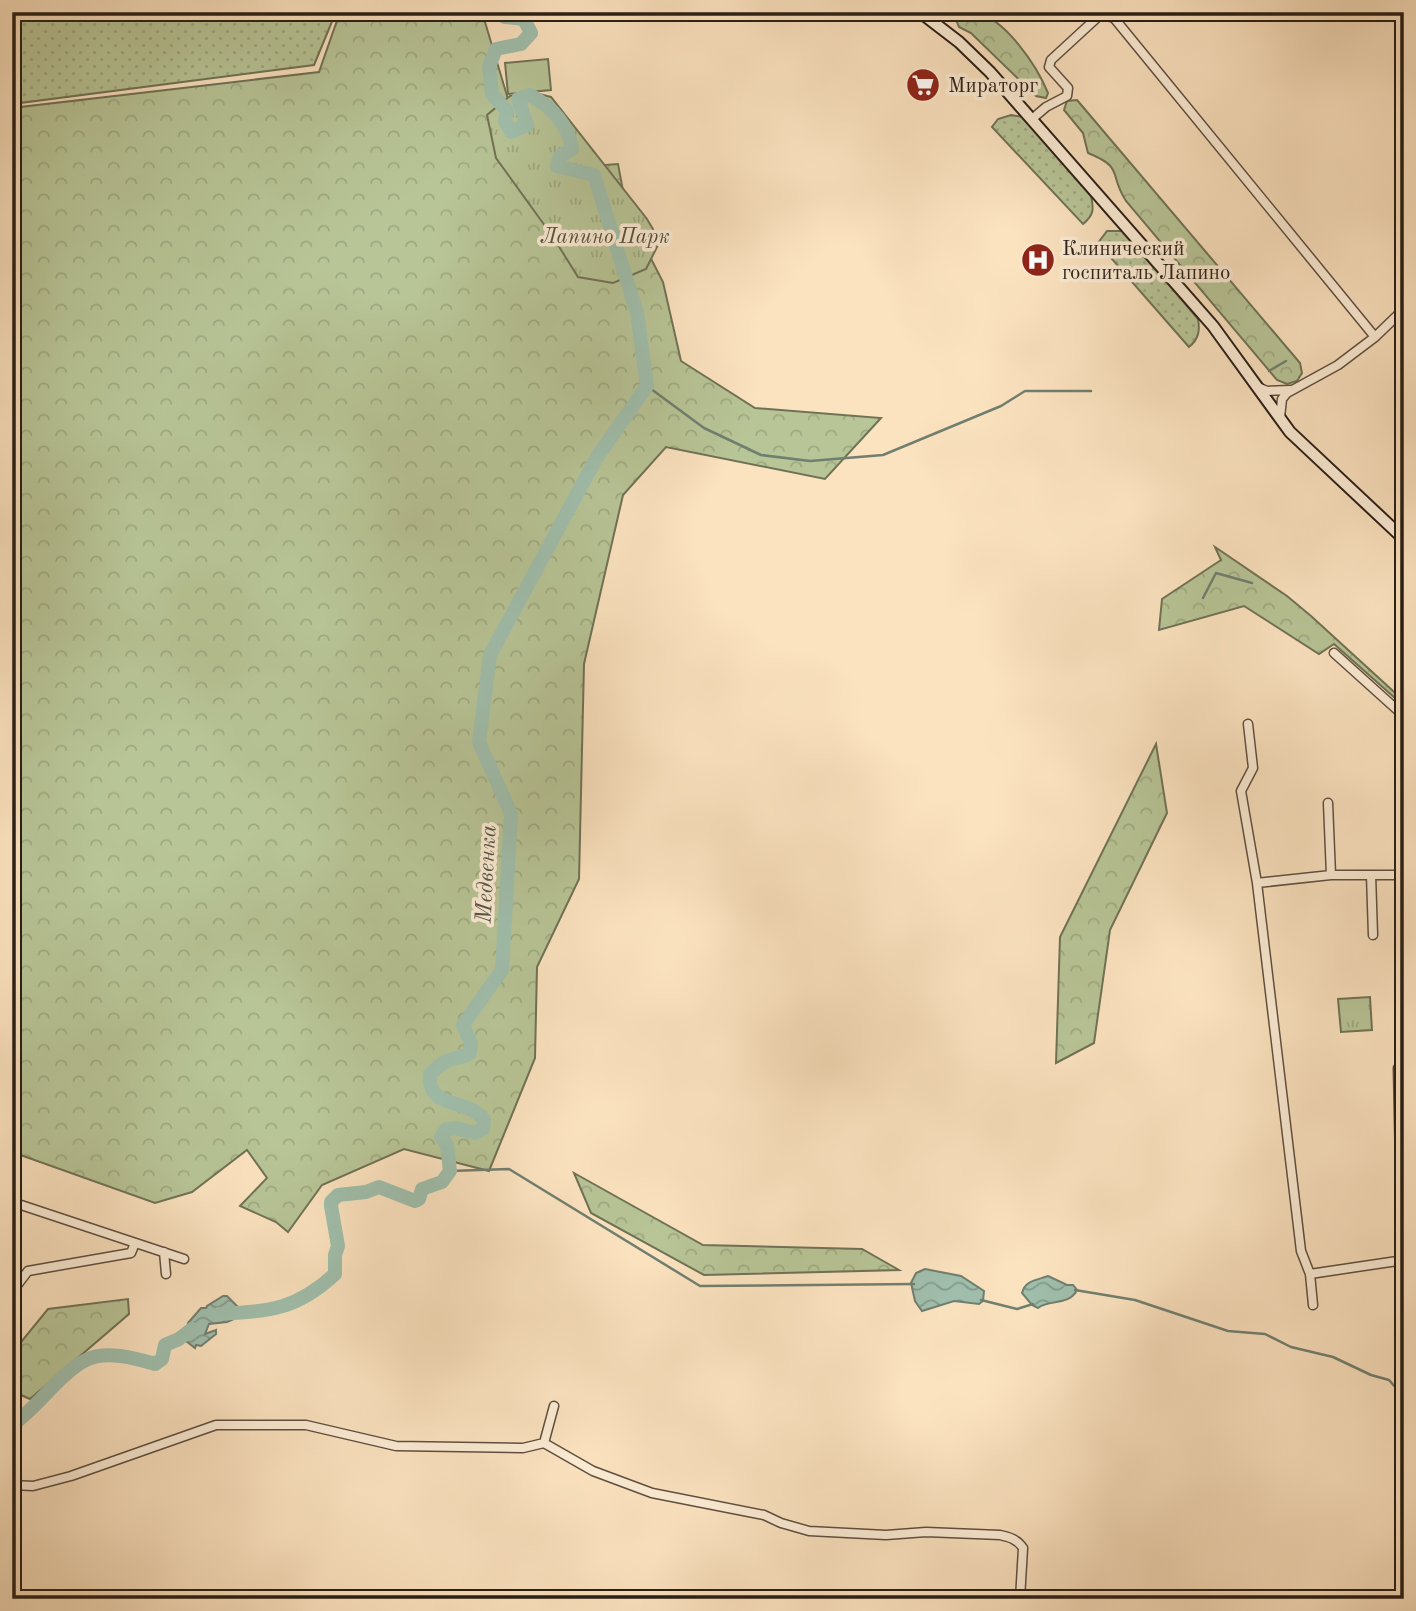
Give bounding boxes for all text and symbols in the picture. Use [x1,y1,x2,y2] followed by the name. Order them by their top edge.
[904,66,942,104] supermarket icon: Мираторг
[948,76,1039,97] place label: Мираторг
[540,227,670,248] park label: Лапино Парк
[1062,239,1230,284] place label: Клинический госпиталь Лапино
[1019,241,1057,279] hospital icon: Клинический госпиталь Лапино
[472,824,501,925] water label: Медвенка

